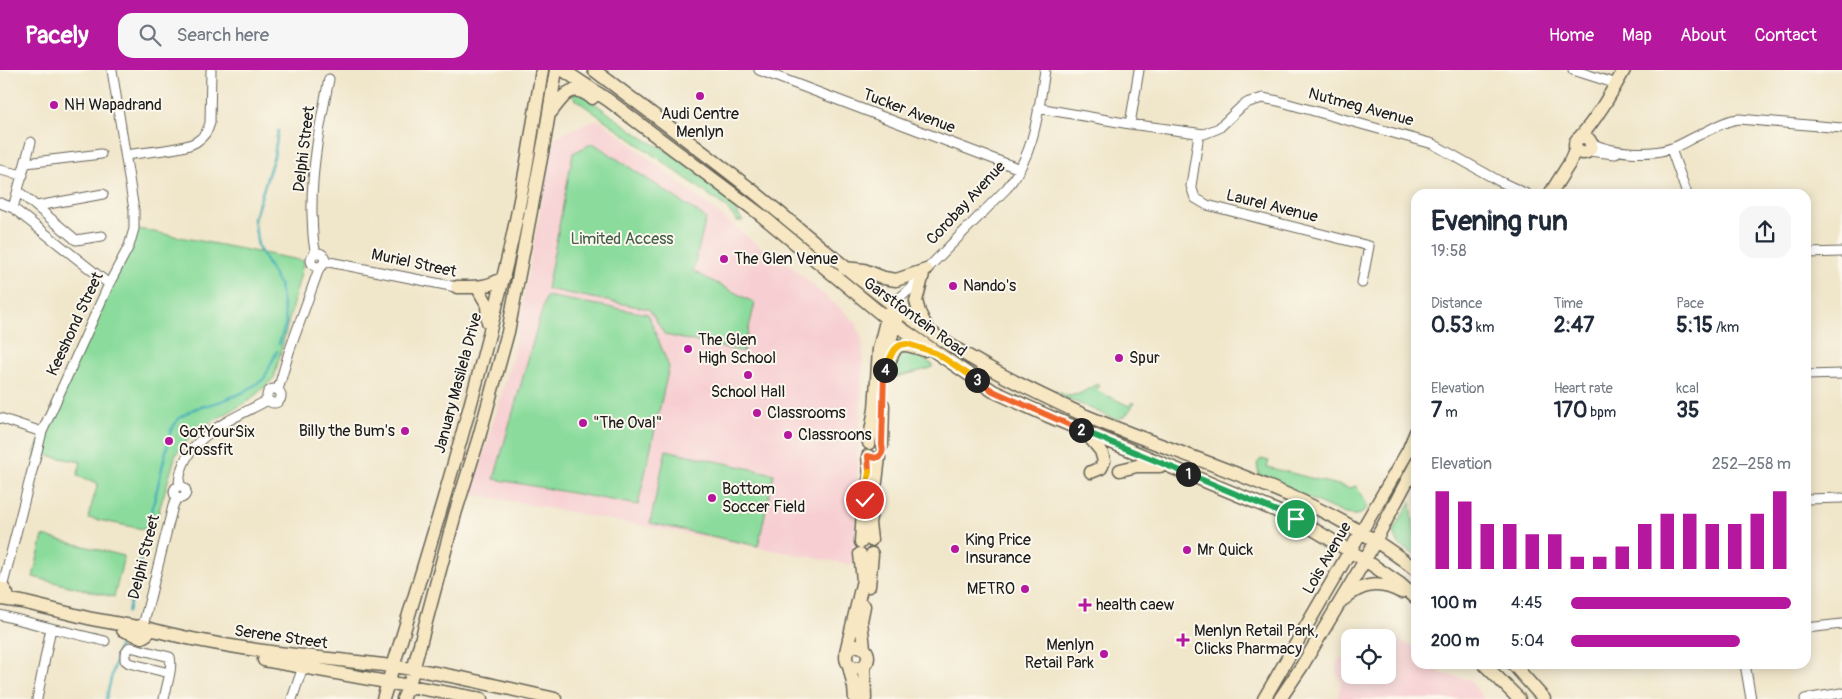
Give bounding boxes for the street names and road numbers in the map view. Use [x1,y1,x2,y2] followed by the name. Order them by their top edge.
[1306,83,1416,131] street label: Nutmeg Avenue
[860,84,958,138] street label: Tucker Avenue
[289,104,319,193] street label: Delphi Street
[922,157,1010,249] street label: Corobay Avenue
[1224,185,1320,227] street label: Laurel Avenue
[370,244,459,282] street label: Muriel Street
[42,268,108,379] street label: Keeshond Street
[859,273,971,361] street label: Garstfontein Road
[430,310,486,455] street label: January Masilela Drive
[124,512,164,601] street label: Delphi Street
[1298,518,1356,598] street label: Lois Avenue
[233,621,329,654] street label: Serene Street

